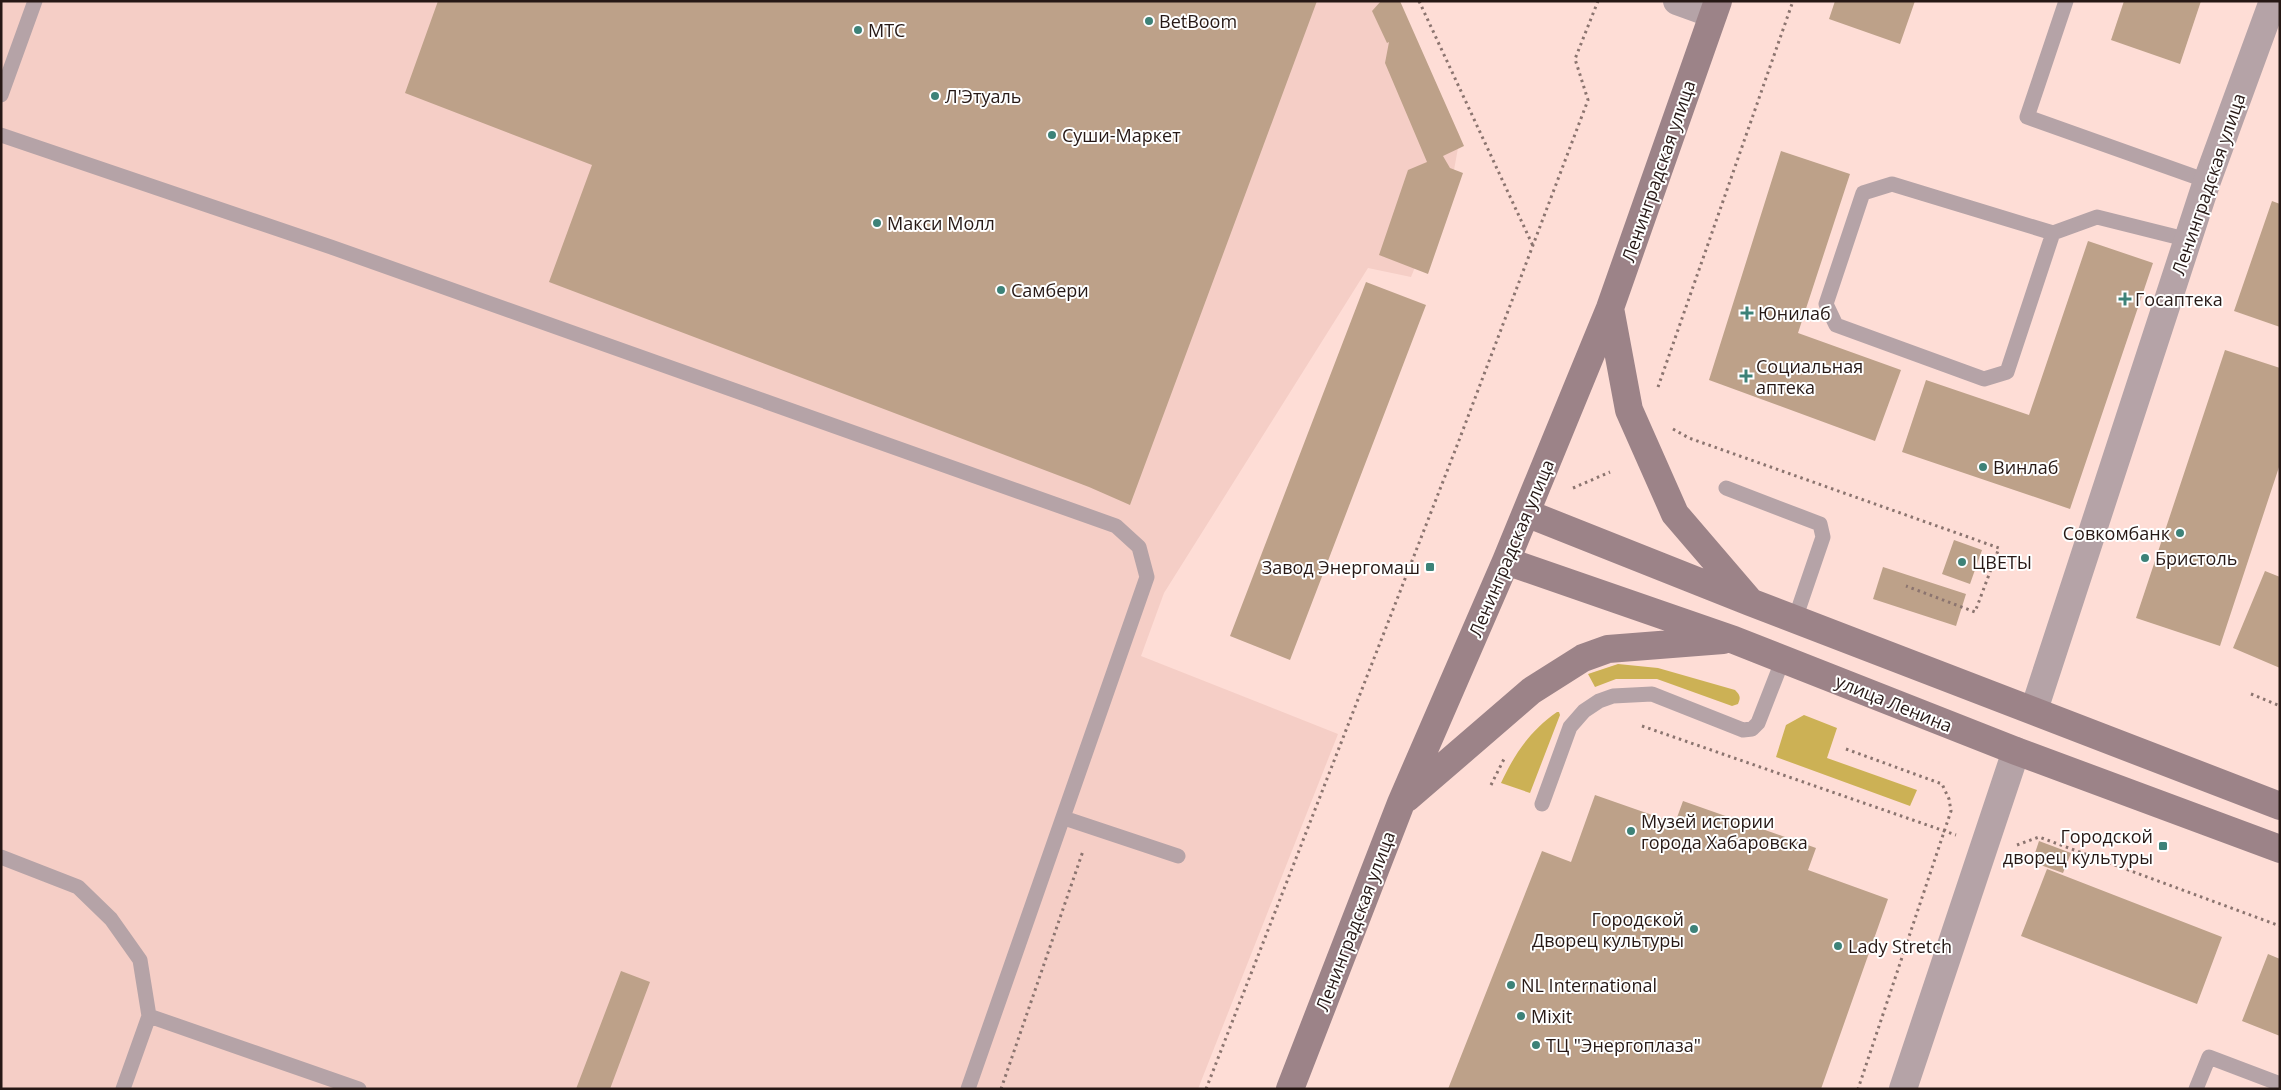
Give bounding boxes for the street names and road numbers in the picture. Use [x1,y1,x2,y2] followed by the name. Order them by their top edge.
[1616,77,1700,265] street label: Ленинградская улица
[2166,90,2250,278] street label: Ленинградская улица
[1463,456,1559,640] street label: Ленинградская улица
[1832,669,1956,737] street label: улица Ленина
[1310,828,1400,1014] street label: Ленинградская улица

